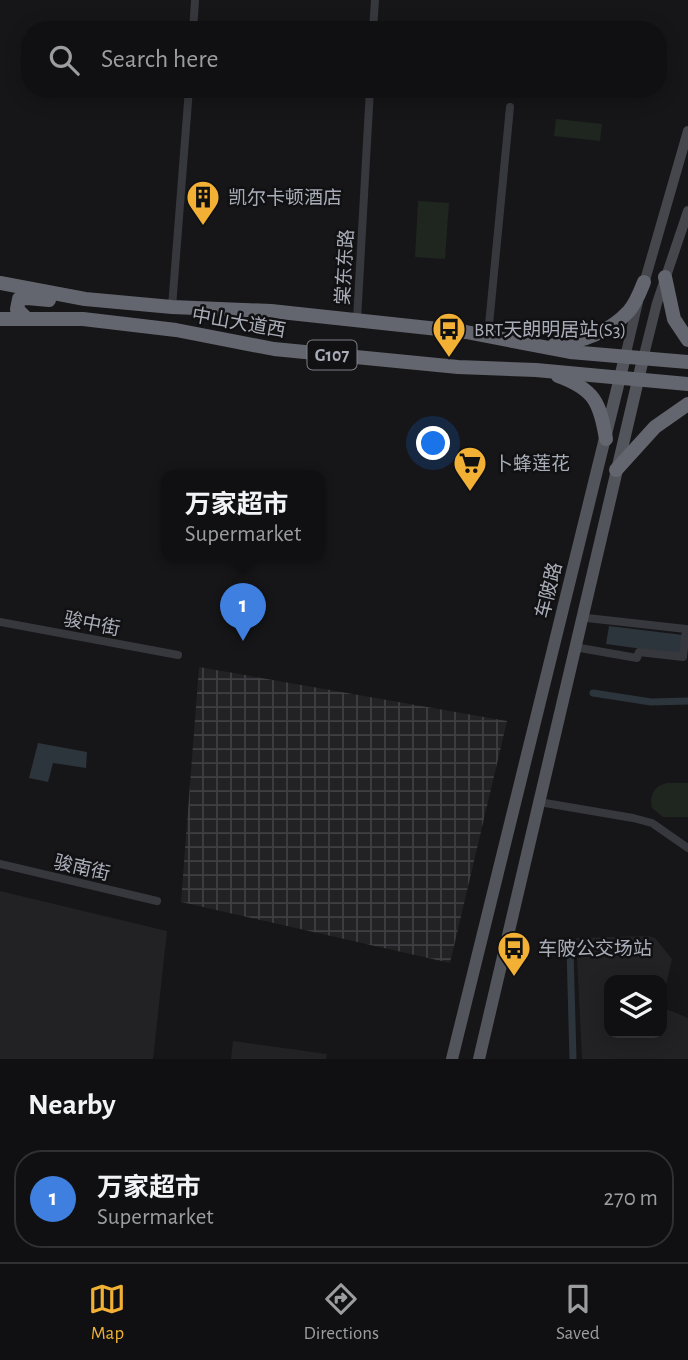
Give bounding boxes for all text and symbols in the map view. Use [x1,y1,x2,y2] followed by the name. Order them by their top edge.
[21,21,667,98] search box
[45,41,83,79] icon: search
[101,46,219,72] text: Search here
[184,178,222,227] building icon: 凯尔卡顿酒店
[228,188,342,208] place label: 凯尔卡顿酒店
[332,229,357,306] street label: 棠东东路
[190,305,287,341] street label: 中山大道西
[430,310,468,359] bus stop icon: BRT天朗明居站(S3)
[474,319,626,340] place label: BRT天朗明居站(S3)
[308,340,356,370] road number: G107
[416,426,450,460] your location
[451,444,489,493] supermarket icon: 卜蜂莲花
[494,453,570,474] place label: 卜蜂莲花
[161,470,325,561] popup
[185,492,289,518] text: 万家超市
[185,523,301,546] text: Supermarket
[531,560,566,620] street label: 车陂路
[220,583,266,641] pin: 1
[62,608,122,639] street label: 骏中街
[52,851,112,884] street label: 骏南街
[495,929,533,978] bus stop icon: 车陂公交场站
[538,938,652,959] place label: 车陂公交场站
[604,975,667,1038] map controls
[604,975,667,1038] button: layers
[28,1090,116,1120] text: Nearby
[97,1175,201,1201] text: 万家超市
[49,1187,57,1210] text: 1
[604,1187,658,1210] text: 270 m
[97,1206,214,1229] text: Supermarket
[88,1280,126,1345] tab: Map
[303,1280,379,1345] tab: Directions
[556,1280,600,1345] tab: Saved

